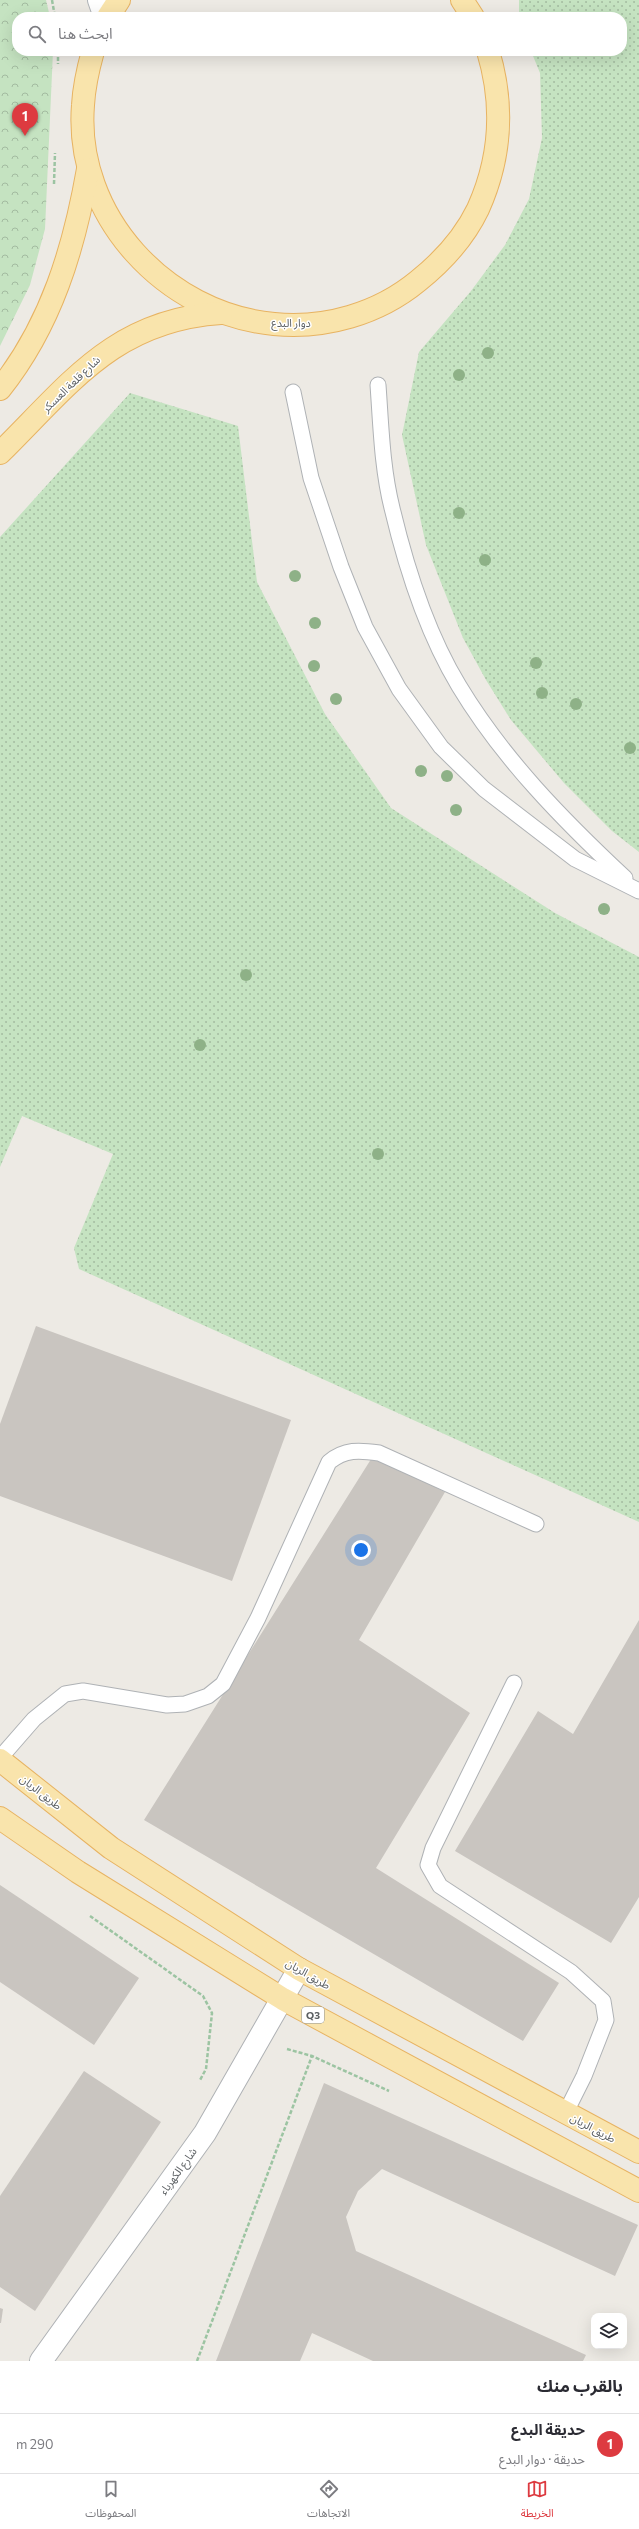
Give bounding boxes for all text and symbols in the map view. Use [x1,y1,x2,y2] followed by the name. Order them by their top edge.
[12,12,627,56] search box
[26,23,48,45] icon: search
[58,24,113,42] text: ابحث هنا
[12,103,38,136] pin: 1
[271,316,311,331] street label: دوار البدع
[38,352,104,417] street label: شارع قلعة العسكر
[351,1540,371,1560] your location
[17,1771,65,1813] street label: طريق الريان
[283,1956,333,1992] street label: طريق الريان
[302,2007,324,2023] road number: Q3
[568,2110,618,2146] street label: طريق الريان
[156,2144,201,2198] street label: شارع الكهرباء
[591,2313,627,2349] map controls
[591,2313,627,2349] button: layers
[537,2375,623,2396] text: بالقرب منك
[511,2420,585,2438] text: حديقة البدع
[16,2436,53,2452] text: 290 m
[607,2436,613,2452] text: 1
[499,2451,585,2467] text: حديقة · دوار البدع
[85,2478,136,2525] tab: المحفوظات
[307,2478,350,2525] tab: الاتجاهات
[521,2478,554,2525] tab: الخريطة

